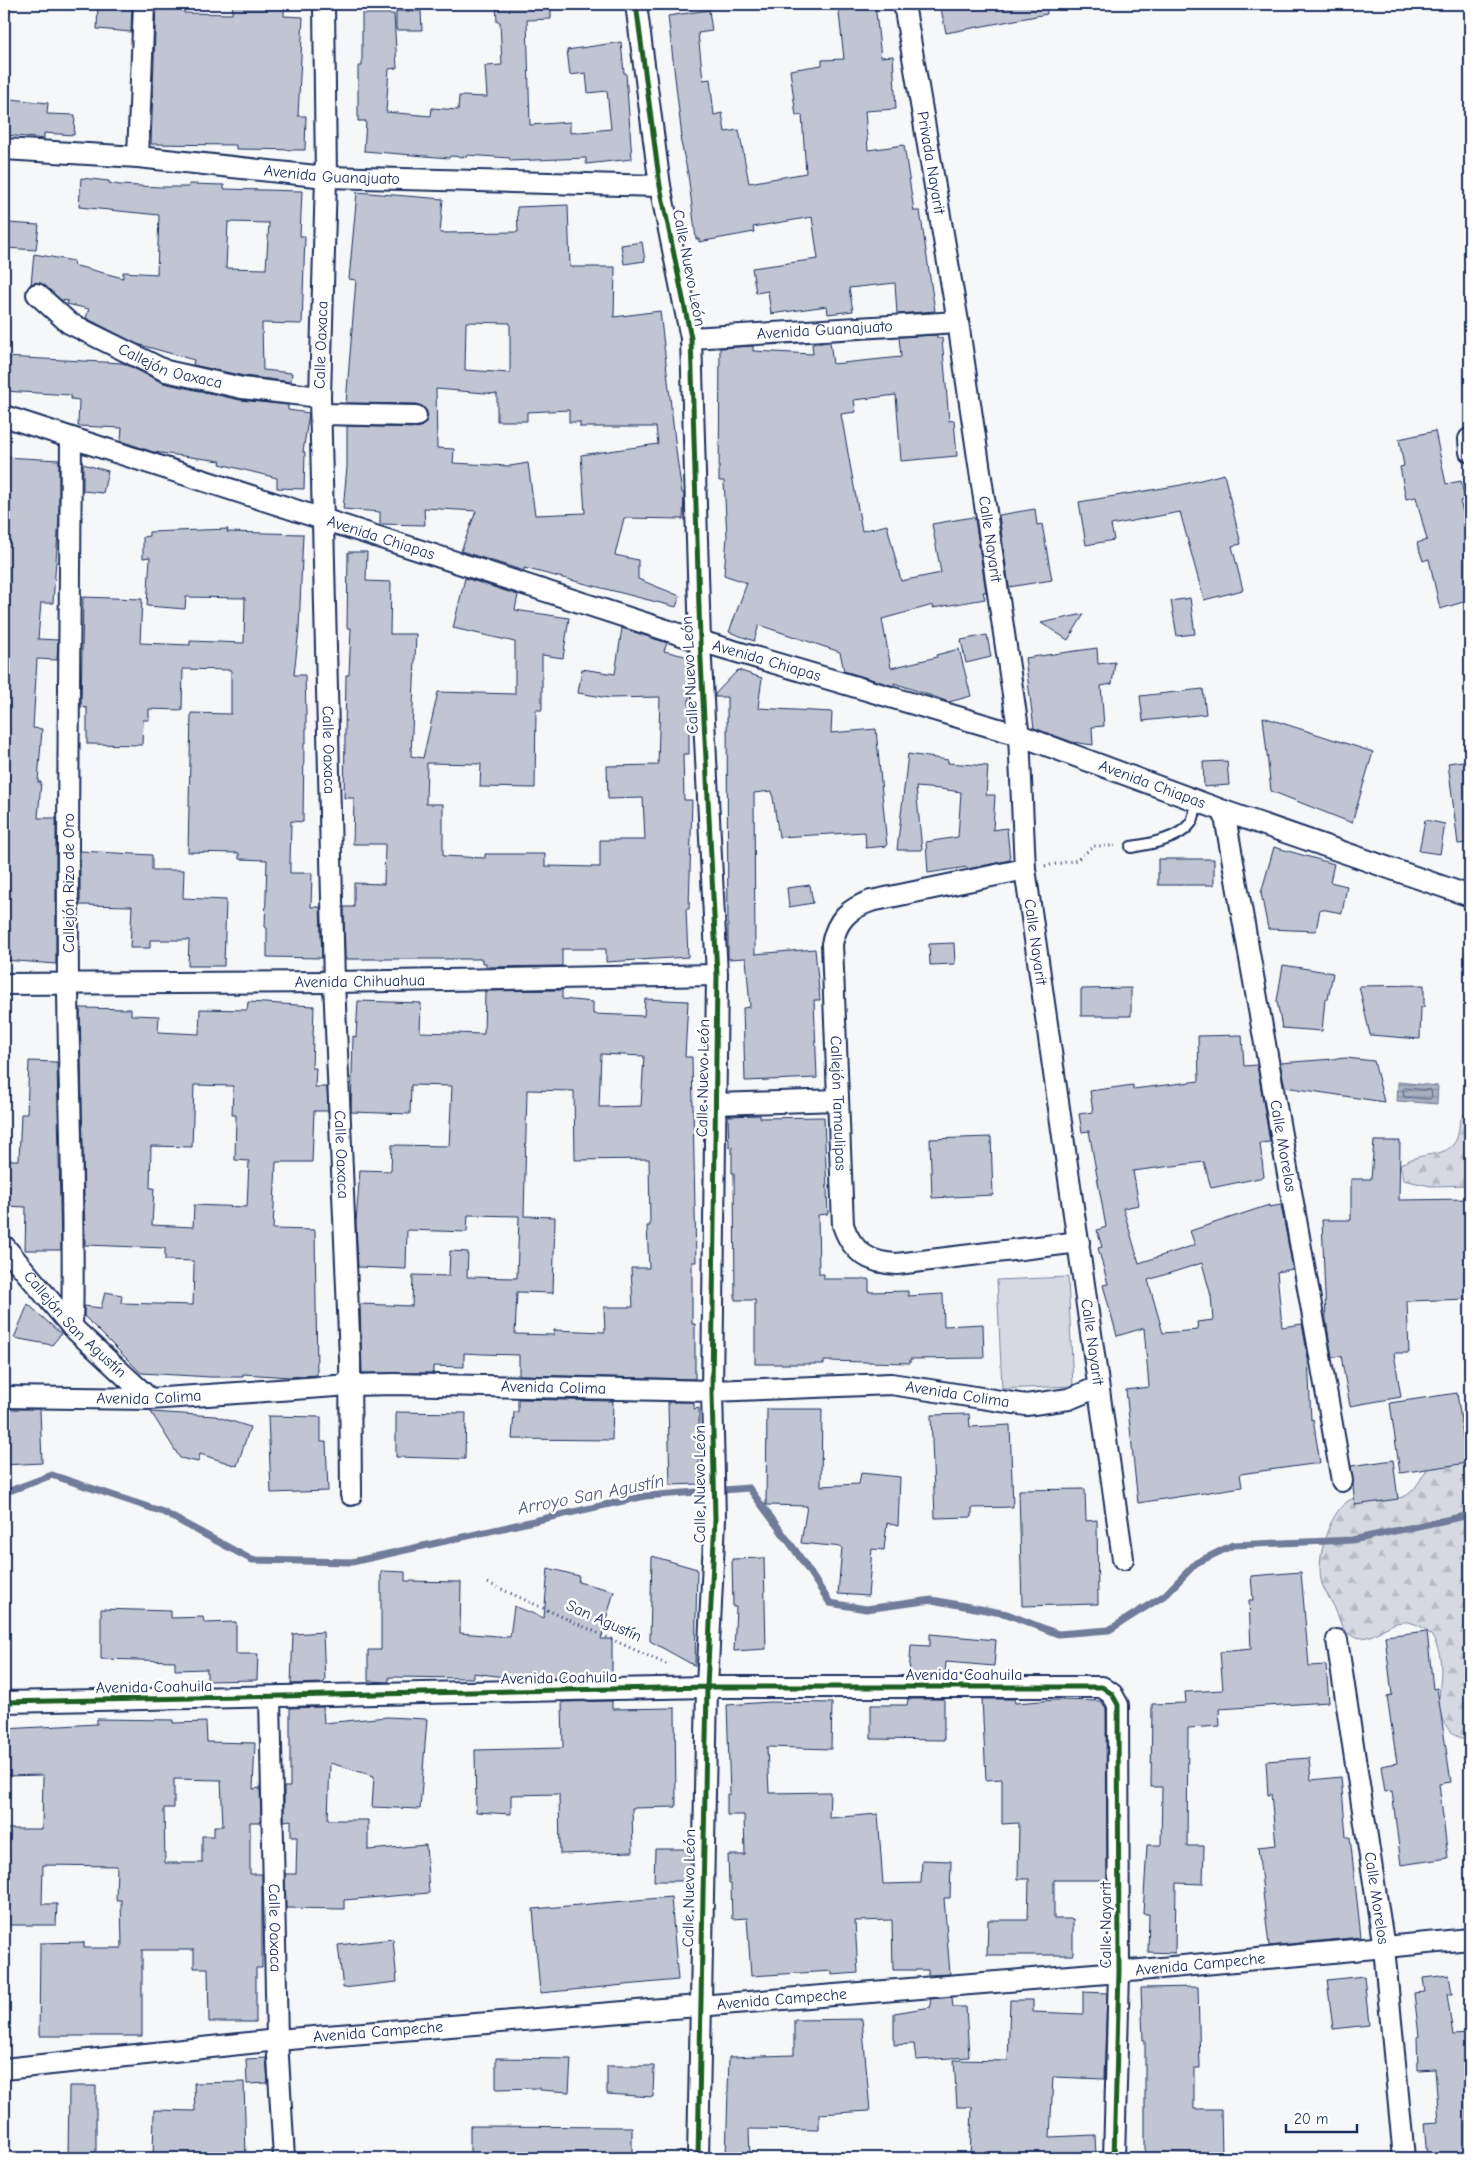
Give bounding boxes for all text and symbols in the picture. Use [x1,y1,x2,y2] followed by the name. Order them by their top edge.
[913,110,949,216] street label: Privada Nayarit
[263,161,400,188] street label: Avenida Guanajuato
[669,208,709,328] street label: Calle Nuevo León
[310,300,332,390] street label: Calle Oaxaca
[756,317,893,343] street label: Avenida Guanajuato
[115,340,224,392] street label: Callejón Oaxaca
[975,495,1005,584] street label: Calle Nayarit
[325,512,437,564] street label: Avenida Chiapas
[678,615,702,735] street label: Calle Nuevo León
[710,636,823,685] street label: Avenida Chiapas
[318,705,339,794] street label: Calle Oaxaca
[1096,756,1208,812] street label: Avenida Chiapas
[60,813,78,953] street label: Callejón Rizo de Oro
[1020,898,1050,987] street label: Calle Nayarit
[295,971,425,991] street label: Avenida Chihuahua
[693,1019,713,1137] street label: Calle Nuevo León
[827,1035,850,1171] street label: Callejón Tamaulipas
[1266,1098,1300,1194] street label: Calle Morelos
[330,1110,352,1199] street label: Calle Oaxaca
[20,1268,130,1381] street label: Callejón San Agustín
[1077,1298,1107,1387] street label: Calle Nayarit
[501,1377,606,1398] street label: Avenida Colima
[904,1377,1011,1411] street label: Avenida Colima
[96,1386,202,1408] street label: Avenida Colima
[691,1425,709,1543] street label: Calle Nuevo León
[515,1470,666,1520] water label: Arroyo San Agustín
[563,1596,645,1646] street label: San Agustín
[906,1666,1022,1684] street label: Avenida Coahuila
[500,1668,618,1688] street label: Avenida Coahuila
[95,1677,213,1697] street label: Avenida Coahuila
[679,1829,699,1947] street label: Calle Nuevo León
[1360,1851,1392,1946] street label: Calle Morelos
[1097,1881,1115,1968] street label: Calle Nayarit
[265,1883,285,1972] street label: Calle Oaxaca
[1135,1949,1266,1979] street label: Avenida Campeche
[716,1985,848,2013] street label: Avenida Campeche
[312,2018,444,2046] street label: Avenida Campeche
[1286,2102,1358,2134] scale bar
[1294,2110,1328,2128] text: 20 m

